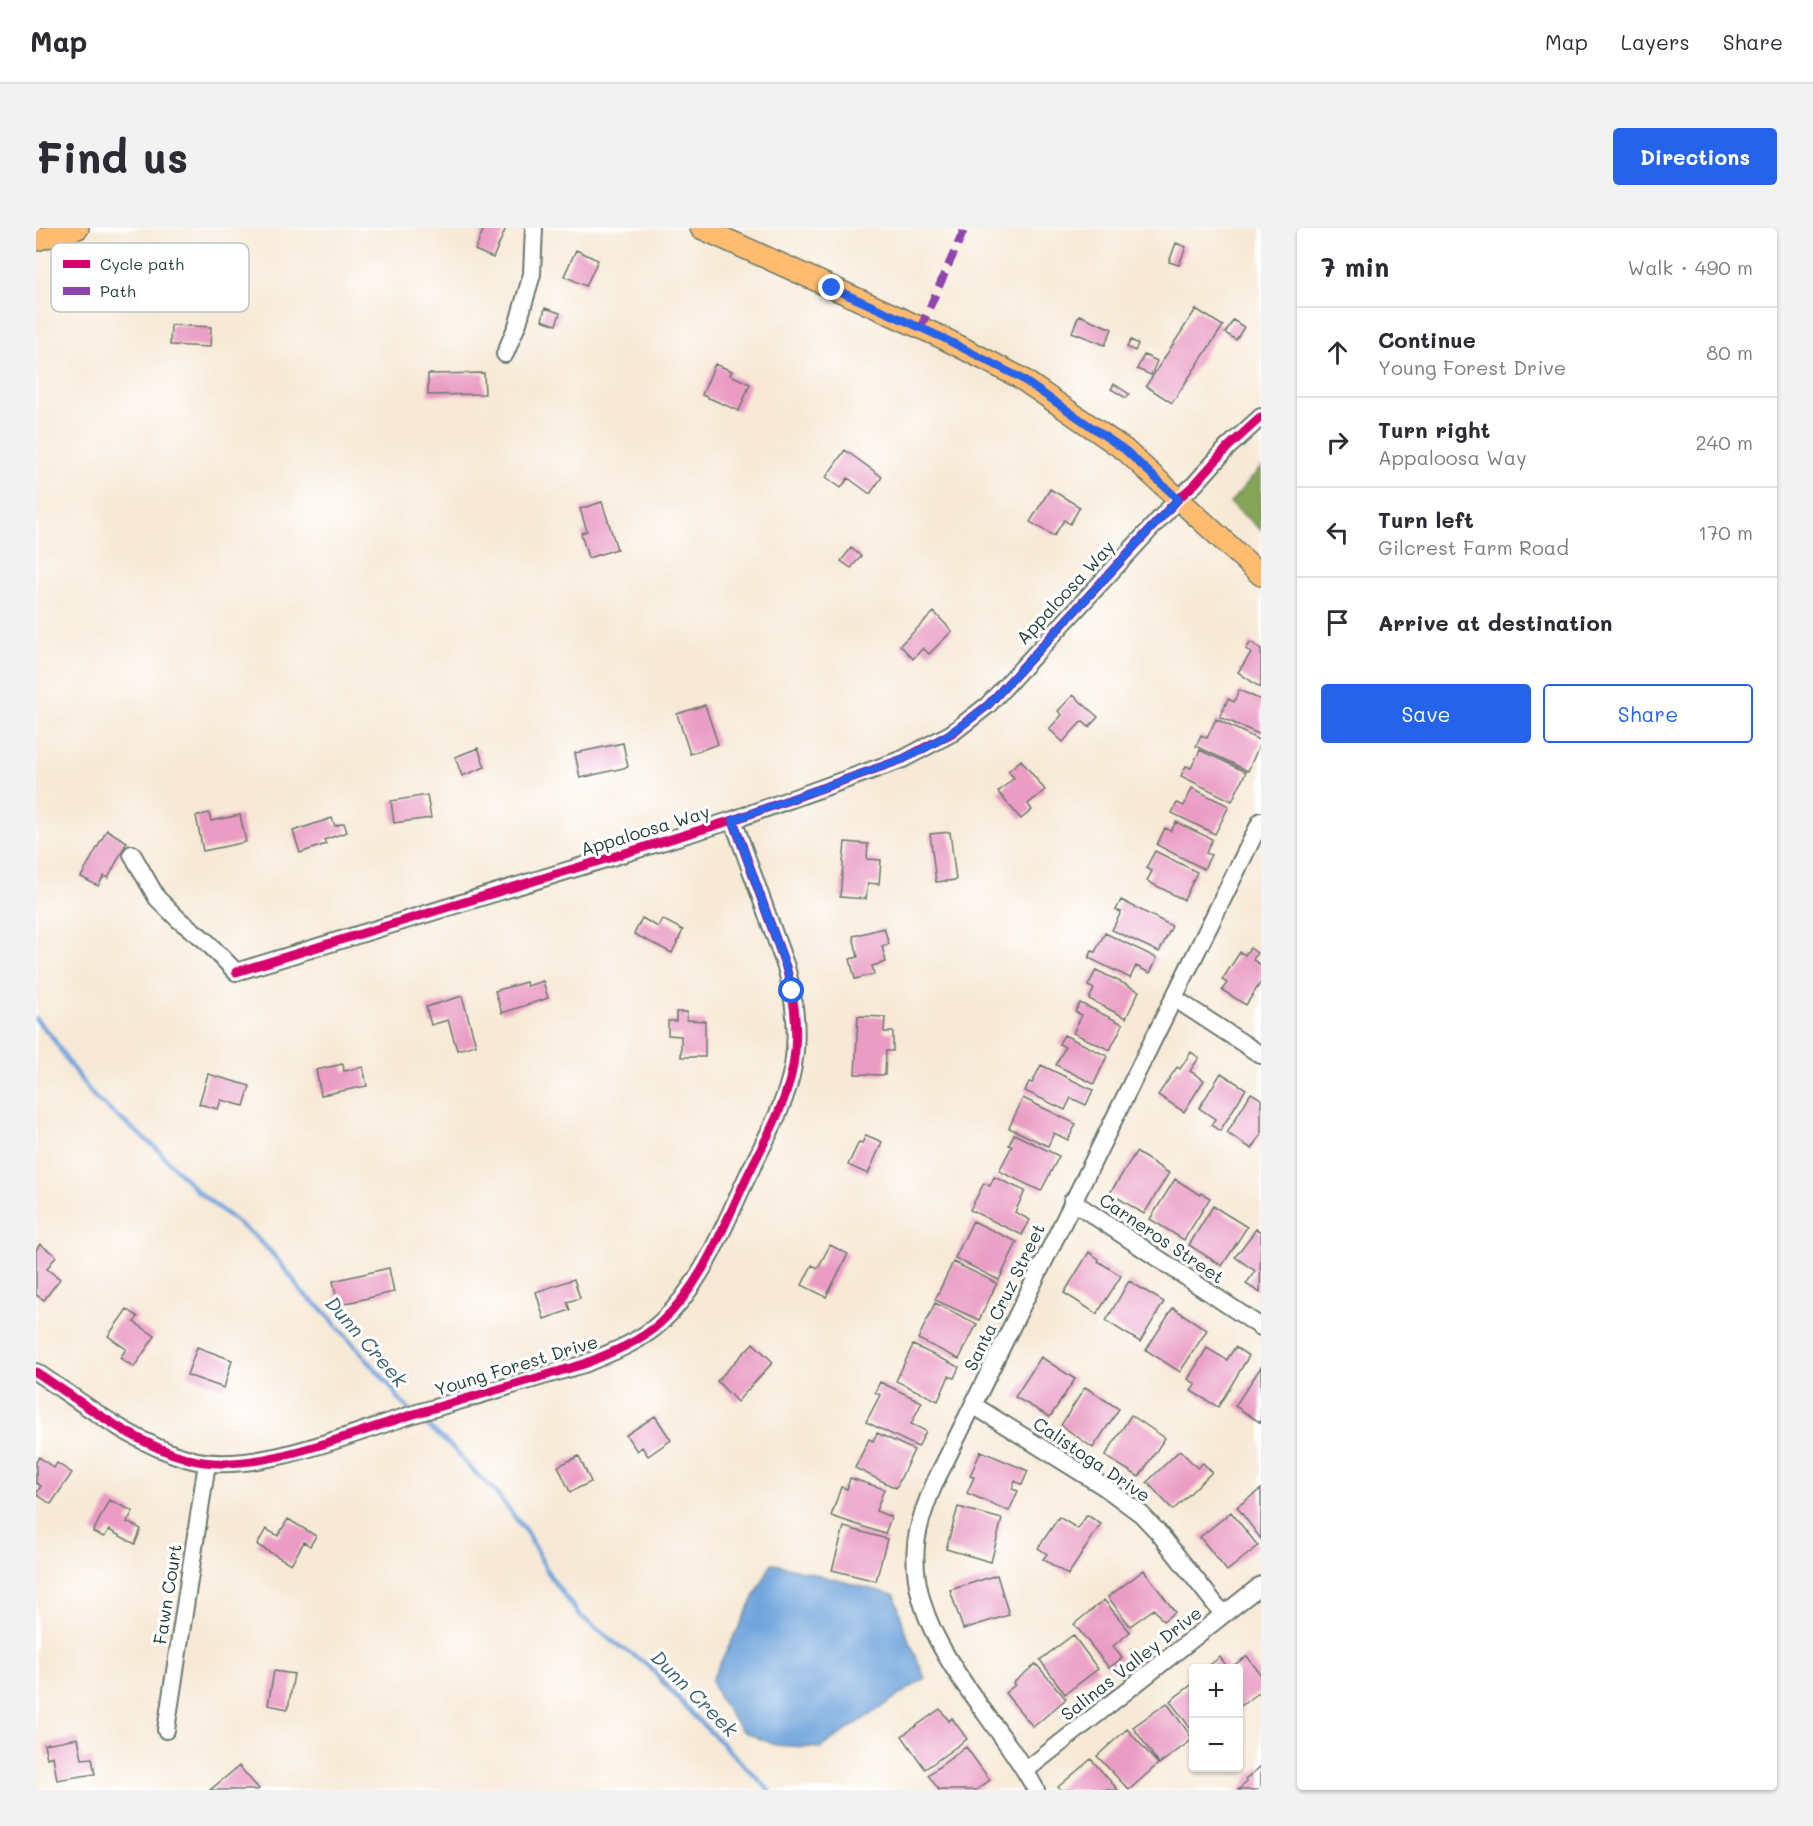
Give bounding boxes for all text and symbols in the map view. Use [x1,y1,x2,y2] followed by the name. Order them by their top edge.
[30,23,87,59] text: Map
[1545,28,1588,55] text: Map
[1621,28,1690,55] text: Layers
[1723,28,1783,55] text: Share
[1613,128,1777,185] button: Directions
[36,129,188,184] text: Find us
[51,243,249,312] legend
[1321,250,1389,284] text: 7 min
[100,253,184,274] text: Cycle path
[1628,254,1753,280] text: Walk · 490 m
[818,274,844,300] route end
[100,280,136,301] text: Path
[1378,325,1476,354] text: Continue
[1321,336,1354,369] icon: ahead
[1706,339,1753,365] text: 80 m
[1378,354,1566,380] text: Young Forest Drive
[1378,415,1490,444] text: Turn right
[1321,426,1354,459] icon: right
[1695,429,1753,455] text: 240 m
[1378,444,1527,470] text: Appaloosa Way
[1378,505,1474,534] text: Turn left
[1321,516,1354,549] icon: left
[1698,519,1753,545] text: 170 m
[1378,534,1569,560] text: Gilcrest Farm Road
[1011,535,1119,649] street label: Appaloosa Way
[1321,606,1354,639] icon: arrive
[1378,608,1613,637] text: Arrive at destination
[1321,684,1531,743] button: Save
[1543,684,1753,743] button: Share
[577,799,713,861] street label: Appaloosa Way
[778,977,804,1003] route start
[1095,1187,1229,1289] street label: Carneros Street
[958,1219,1050,1375] street label: Santa Cruz Street
[320,1290,414,1392] water label: Dunn Creek
[431,1329,601,1401] street label: Young Forest Drive
[1029,1411,1155,1507] street label: Calistoga Drive
[147,1542,187,1646] street label: Fawn Court
[1056,1600,1206,1726] street label: Salinas Valley Drive
[646,1644,744,1742] water label: Dunn Creek
[1189,1664,1243,1772] map controls
[1189,1664,1243,1718] button: +
[1189,1718,1243,1772] button: −

